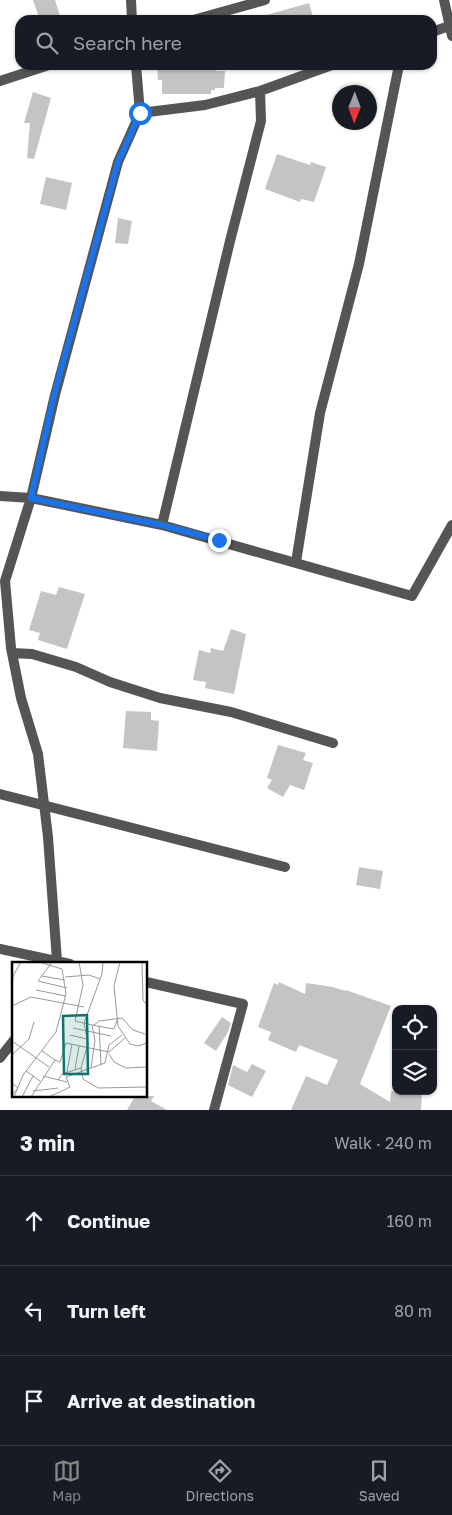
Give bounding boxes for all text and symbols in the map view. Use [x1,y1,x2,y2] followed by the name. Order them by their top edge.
[15,15,437,70] search box
[33,29,61,57] icon: search
[73,31,182,54] text: Search here
[332,85,377,130] north arrow
[129,102,152,125] route start
[208,529,231,552] route end
[12,962,148,1098] inset map
[392,1005,437,1095] map controls
[392,1005,437,1050] button: locate
[392,1050,437,1095] button: layers
[20,1130,75,1156] text: 3 min
[334,1133,432,1153] text: Walk · 240 m
[20,1207,48,1235] icon: ahead
[67,1209,150,1232] text: Continue
[386,1211,432,1231] text: 160 m
[20,1297,48,1325] icon: left
[67,1299,146,1322] text: Turn left
[394,1301,432,1321] text: 80 m
[20,1387,48,1415] icon: arrive
[67,1389,255,1412] text: Arrive at destination
[52,1457,81,1504] tab: Map
[186,1457,254,1504] tab: Directions
[359,1457,400,1504] tab: Saved

